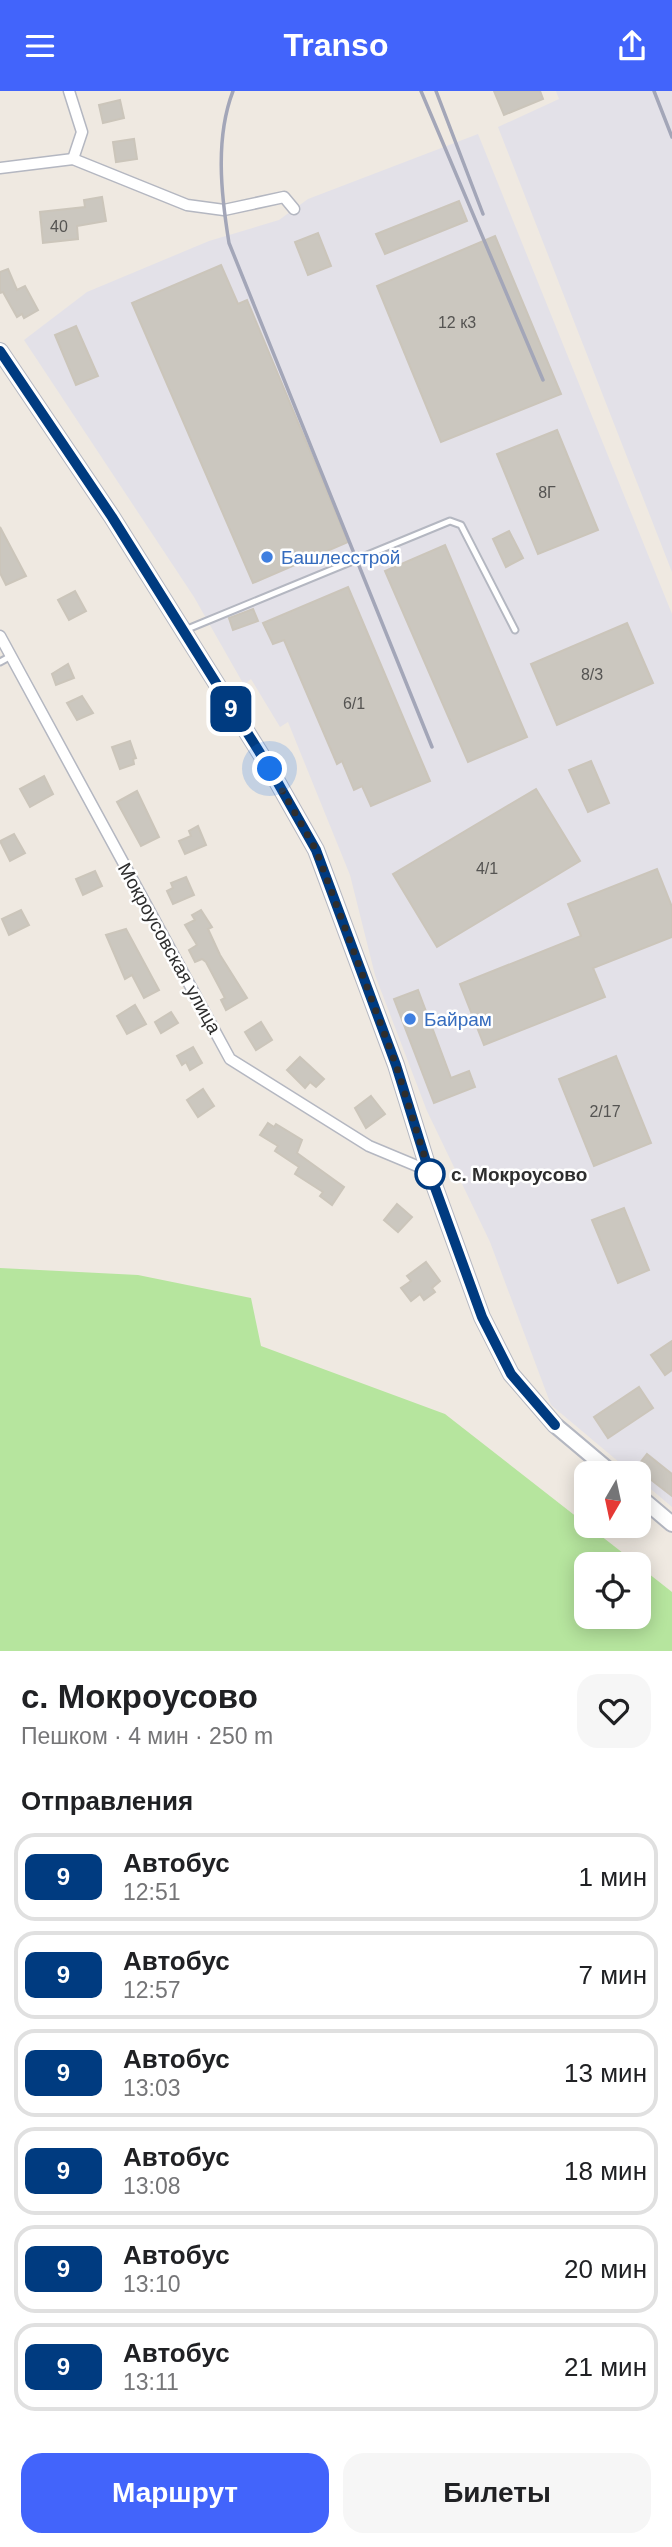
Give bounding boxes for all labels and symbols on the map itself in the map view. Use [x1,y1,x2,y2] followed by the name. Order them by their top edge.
[50,218,68,235] house number: 40
[438,314,476,331] house number: 12 к3
[538,484,556,501] house number: 8Г
[281,547,400,568] place label: Башлесстрой
[259,549,275,565] marker: Башлесстрой
[581,666,603,683] house number: 8/3
[208,686,254,732] line badge: 9
[343,695,365,712] house number: 6/1
[252,751,287,786] your location
[114,859,225,1038] street label: Мокроусовская улица
[476,860,498,877] house number: 4/1
[424,1009,492,1030] place label: Байрам
[402,1011,418,1027] marker: Байрам
[589,1103,621,1120] house number: 2/17
[415,1159,445,1189] marker: с. Мокроусово
[451,1164,587,1185] place label: с. Мокроусово
[574,1461,651,1538] north arrow

